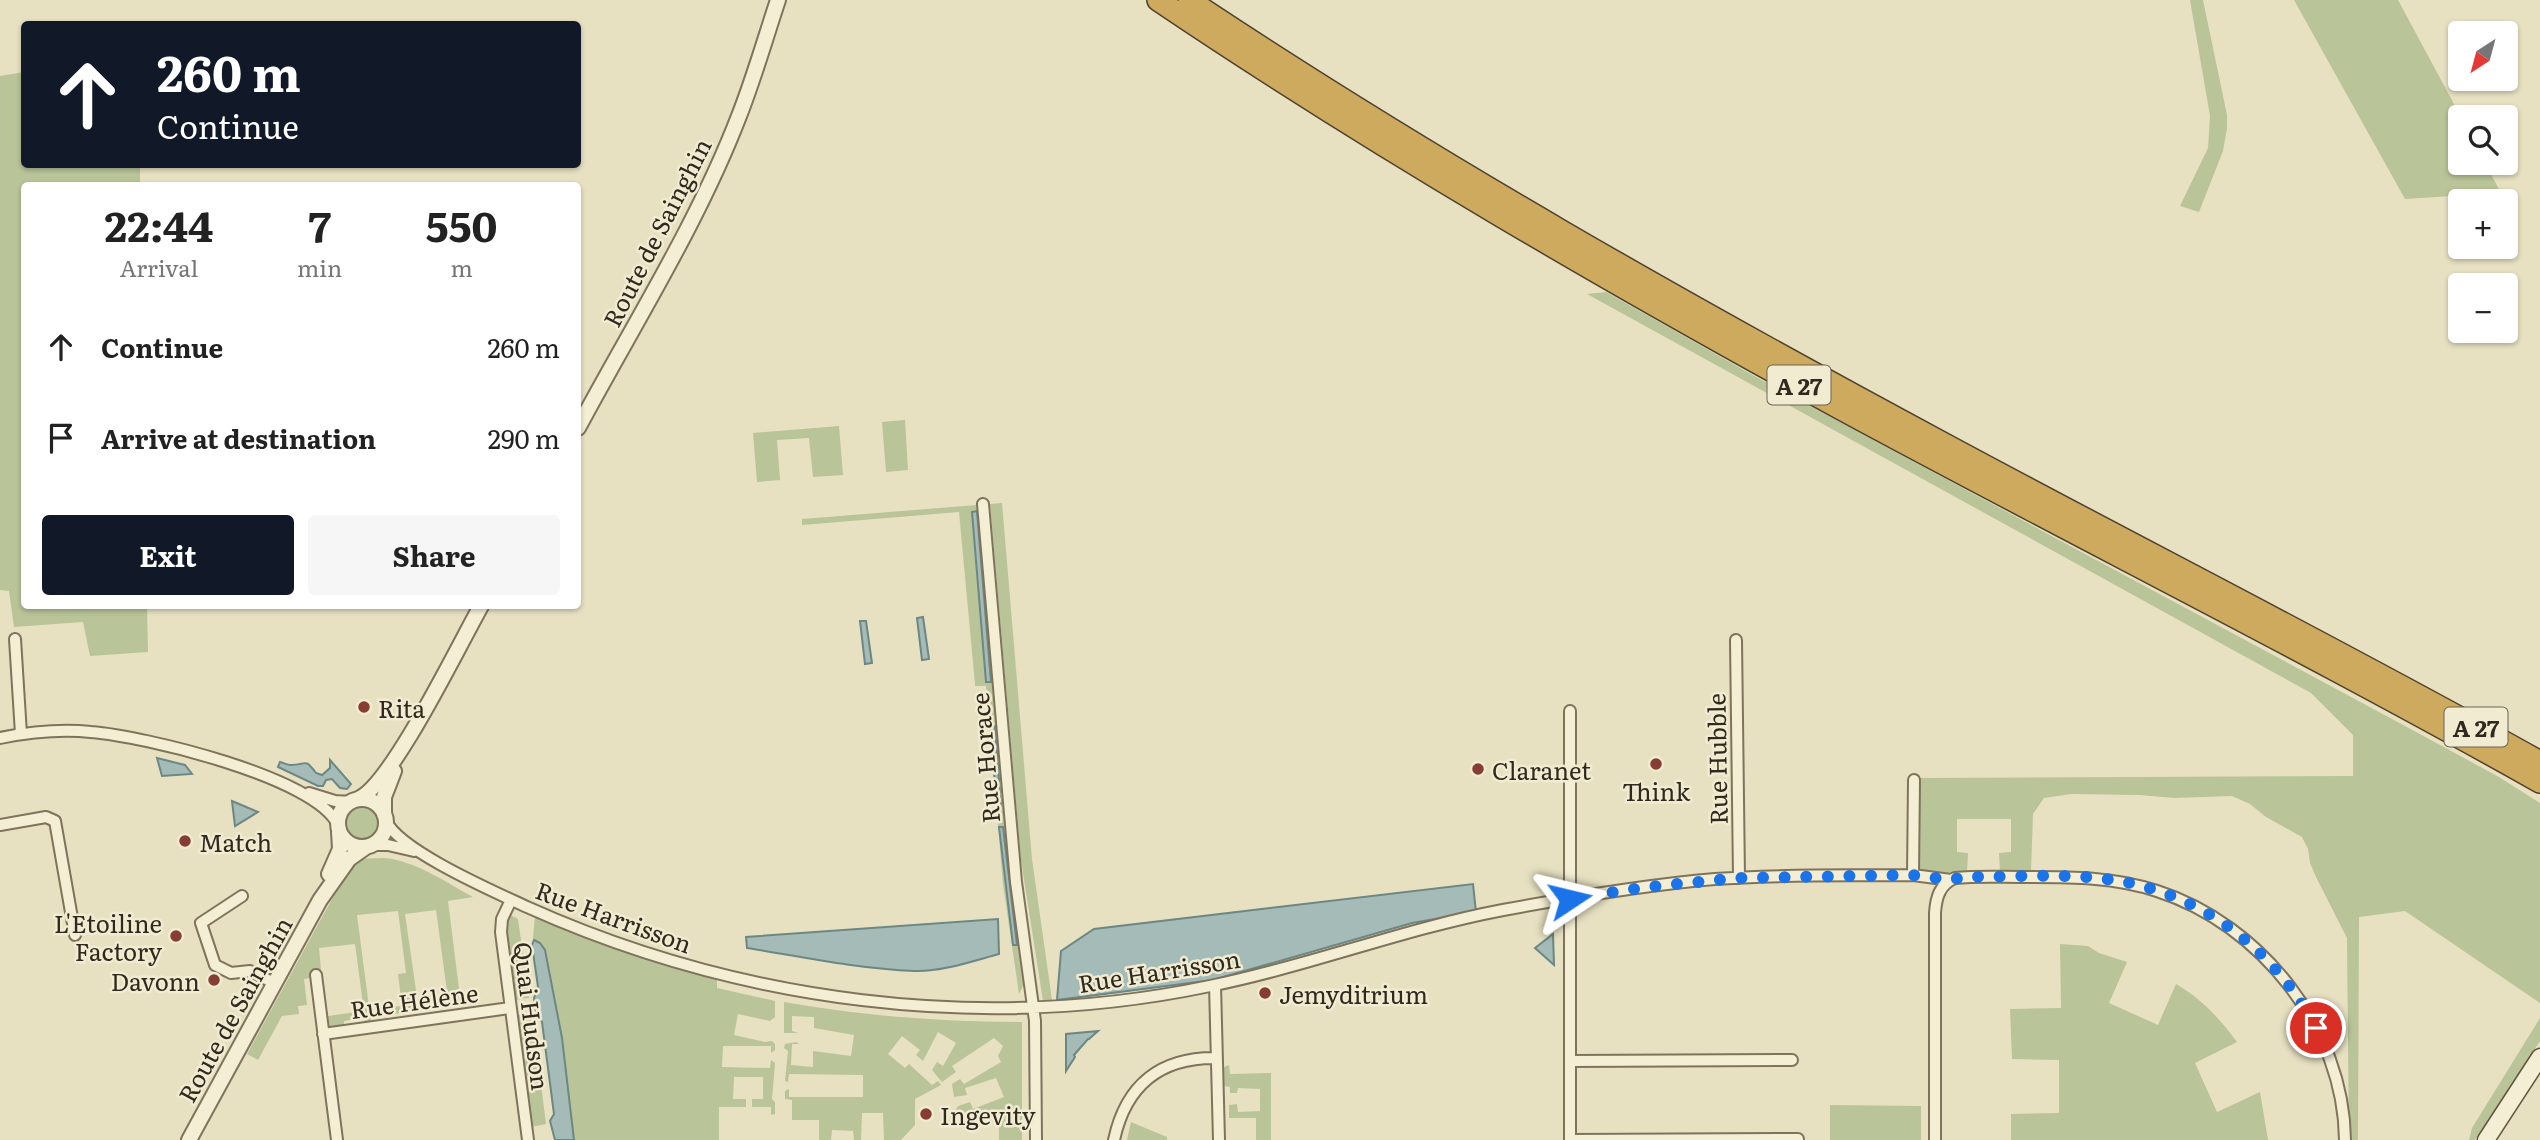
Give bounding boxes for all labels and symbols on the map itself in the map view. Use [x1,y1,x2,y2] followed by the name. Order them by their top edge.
[2448,21,2518,91] north arrow
[593,132,719,332] street label: Route de Sainghin
[1768,366,1830,404] road number: A 27
[378,690,425,725] place label: Rita
[961,691,1007,825] street label: Rue Horace
[1697,693,1735,825] street label: Rue Hubble
[356,699,372,715] marker: Rita
[2444,708,2508,747] road number: A 27
[1492,752,1591,787] place label: Claranet
[1648,756,1664,772] marker: Think
[1470,761,1486,777] marker: Claranet
[1622,773,1690,808] place label: Think
[199,824,272,859] place label: Match
[177,833,193,849] marker: Match
[1533,862,1607,936] position arrow
[531,872,697,960] street label: Rue Harrisson
[54,905,162,968] place label: L'Etoiline Factory
[168,910,300,1108] street label: Route de Sainghin
[168,928,184,944] marker: L'Etoiline Factory
[507,940,559,1092] street label: Quai Hudson
[1075,940,1243,1000] street label: Rue Harrisson
[111,963,200,998] place label: Davonn
[206,972,222,988] marker: Davonn
[348,974,480,1026] street label: Rue Hélène
[1279,976,1428,1011] place label: Jemyditrium
[1257,985,1273,1001] marker: Jemyditrium
[2286,998,2346,1058] pin
[940,1097,1036,1132] place label: Ingevity
[918,1106,934,1122] marker: Ingevity

